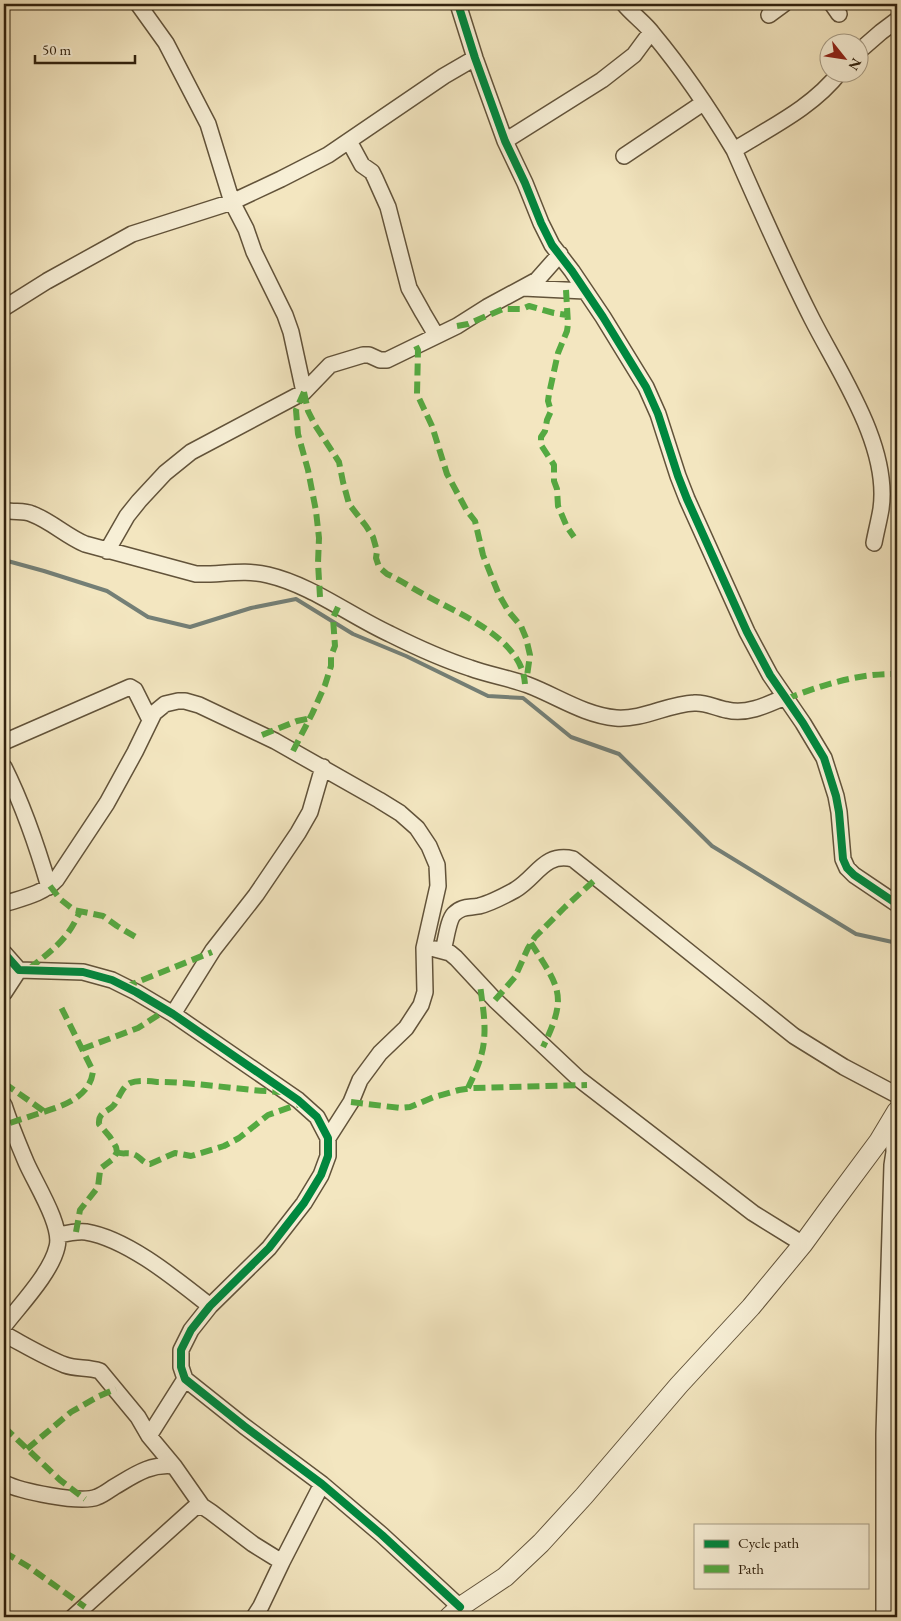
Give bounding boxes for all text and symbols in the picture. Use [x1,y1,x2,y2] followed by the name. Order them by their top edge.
[35,32,135,64] scale bar
[818,32,868,82] north arrow
[42,40,71,59] text: 50 m
[844,55,866,74] text: N
[694,1524,868,1588] legend
[738,1533,800,1552] text: Cycle path
[738,1559,764,1578] text: Path

